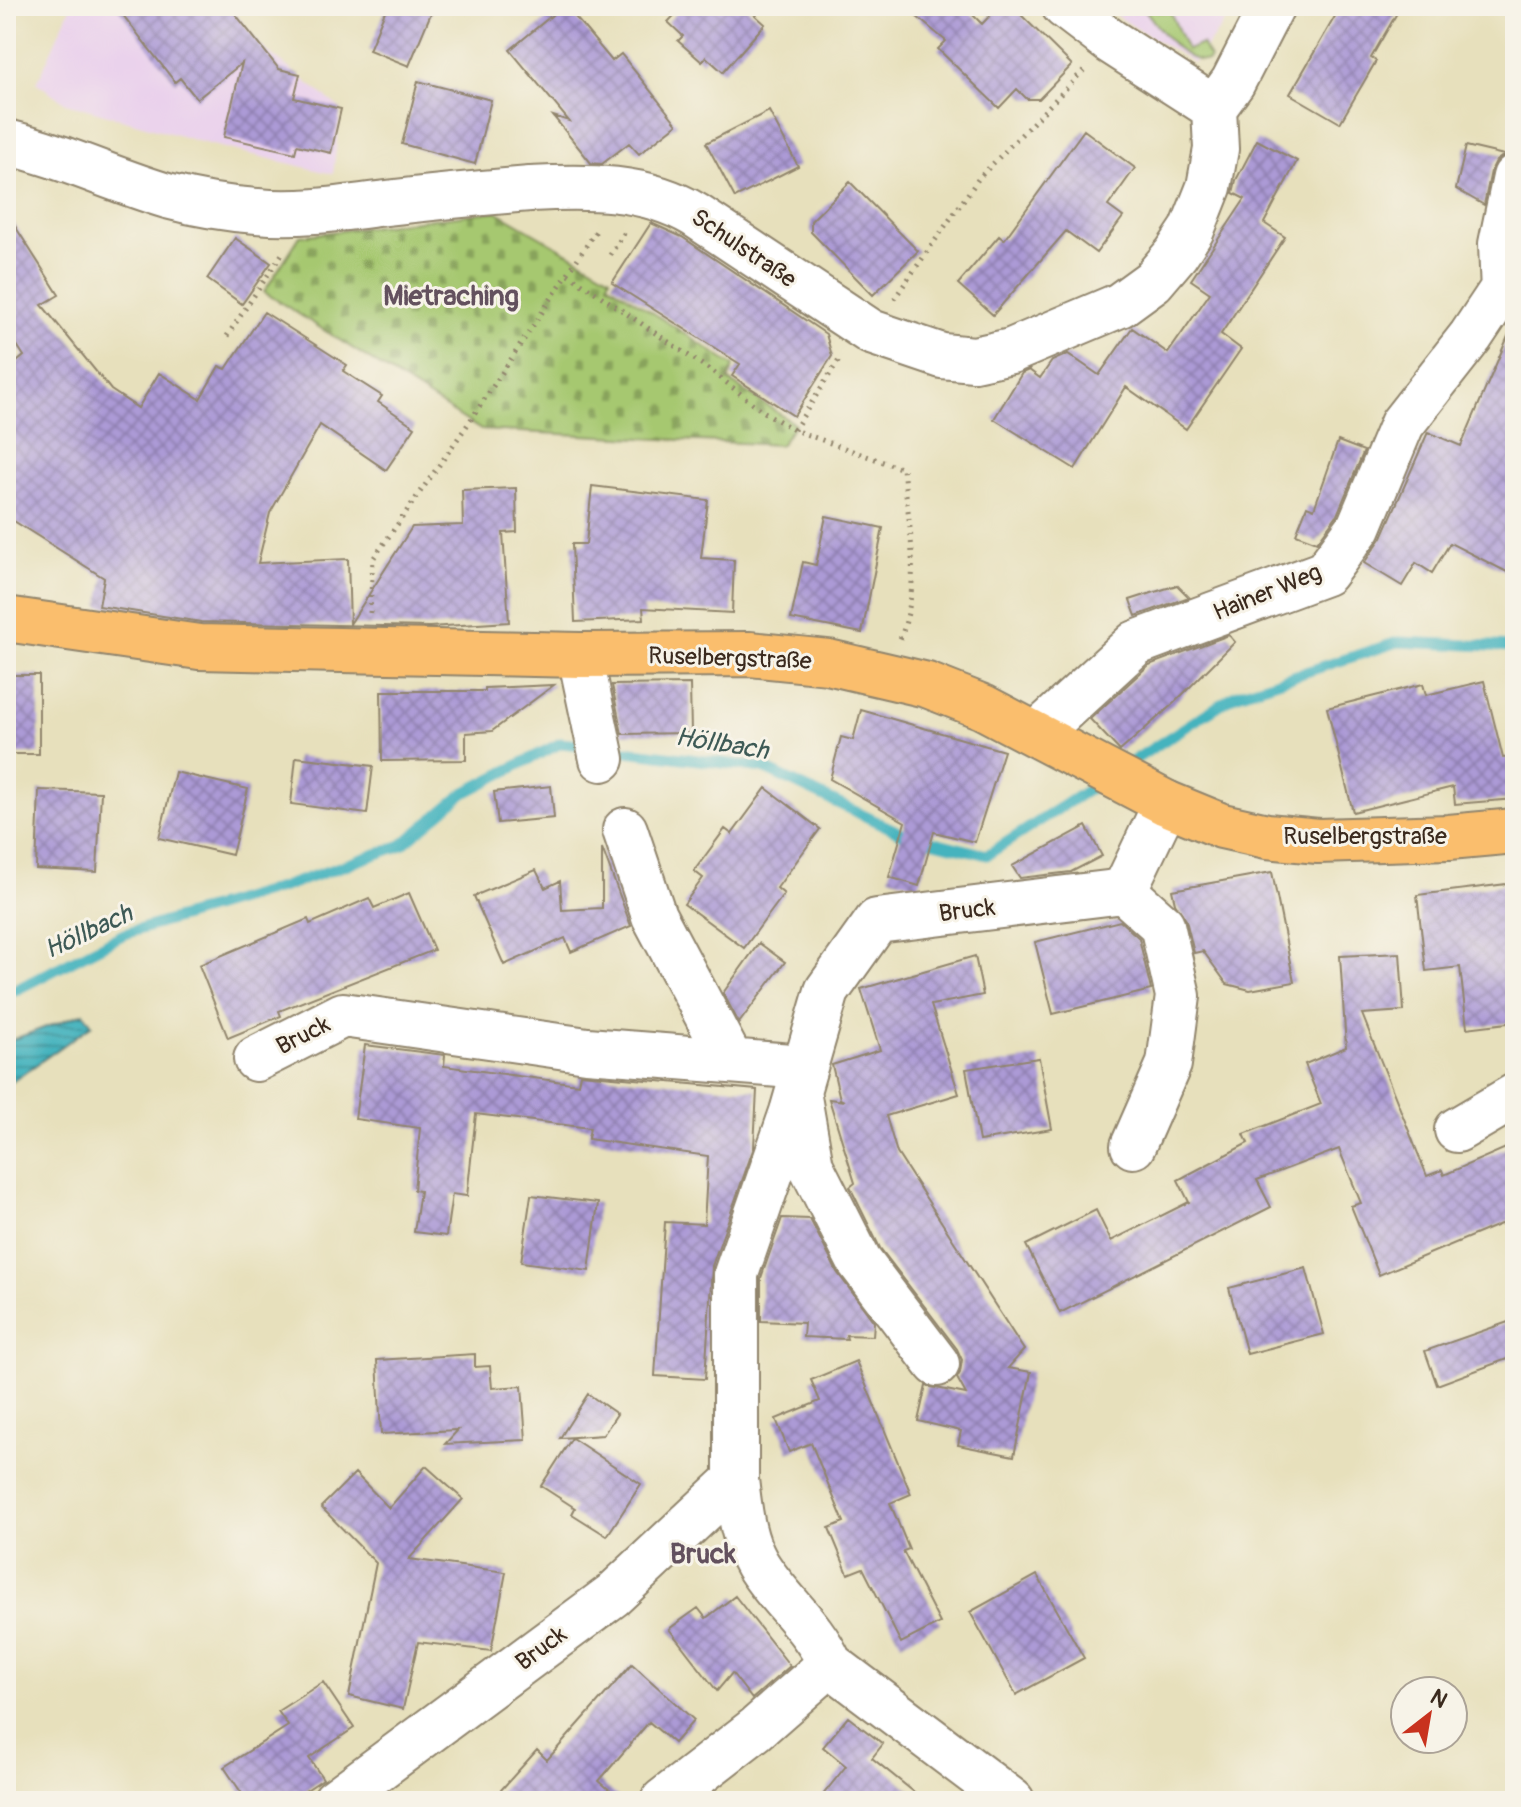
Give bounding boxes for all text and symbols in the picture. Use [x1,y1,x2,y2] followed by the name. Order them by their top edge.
[686,203,802,294] street label: Schulstraße
[383,279,519,314] district label: Mietraching
[1209,558,1325,627] street label: Hainer Weg
[648,641,812,676] street label: Ruselbergstraße
[673,721,772,767] water label: Höllbach
[1283,822,1447,851] street label: Ruselbergstraße
[937,893,997,928] street label: Bruck
[39,897,139,966] water label: Höllbach
[272,1010,335,1061] street label: Bruck
[670,1537,736,1572] district label: Bruck
[510,1620,573,1677] street label: Bruck
[1389,1675,1469,1755] north arrow
[1425,1683,1452,1715] text: N

